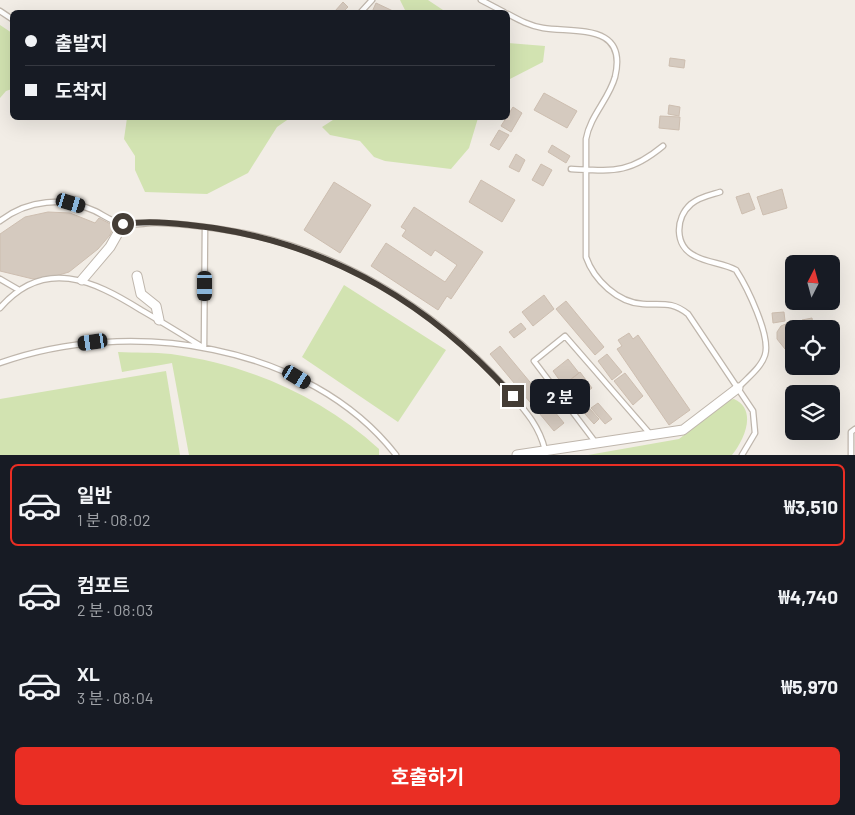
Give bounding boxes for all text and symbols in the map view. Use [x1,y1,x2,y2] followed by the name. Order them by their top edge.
[55,31,107,54] text: 출발지
[55,79,107,102] text: 도착지
[54,191,87,215] car
[112,213,134,235] route start
[785,255,840,310] north arrow
[785,255,840,440] map controls
[197,271,212,301] car
[785,320,840,375] button: locate
[77,332,108,352] car
[280,363,313,391] car
[530,378,590,414] callout: 2 분
[502,385,524,407] route end
[785,385,840,440] button: layers
[547,387,573,406] text: 2 분
[17,483,62,528] icon: car
[77,483,112,506] text: 일반
[784,495,838,518] text: ₩3,510
[77,510,151,529] text: 1 분 · 08:02
[17,573,62,618] icon: car
[77,573,129,596] text: 컴포트
[779,585,838,608] text: ₩4,740
[77,600,153,619] text: 2 분 · 08:03
[77,662,100,685] text: XL
[17,663,62,708] icon: car
[781,675,838,698] text: ₩5,970
[77,688,154,707] text: 3 분 · 08:04
[15,747,840,805] button: 호출하기

